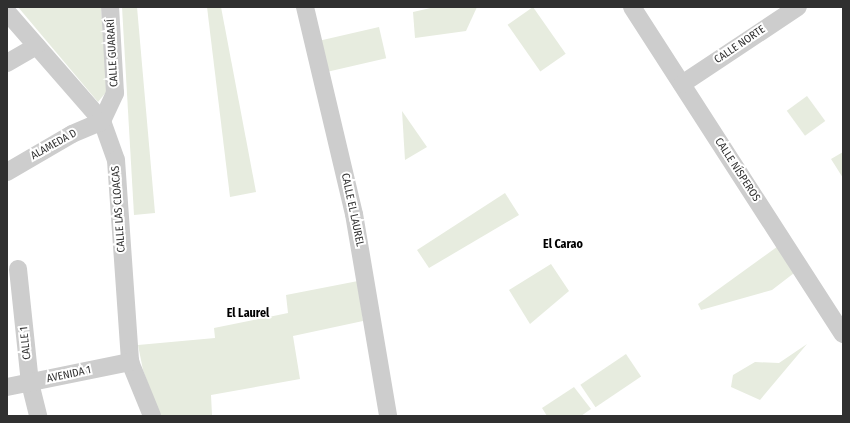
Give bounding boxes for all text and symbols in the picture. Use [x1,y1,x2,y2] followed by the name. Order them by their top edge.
[105,19,121,87] street label: CALLE GUARARÍ
[712,23,768,67] street label: CALLE NORTE
[29,127,79,163] street label: ALAMEDA D
[712,136,762,204] street label: CALLE NÍSPEROS
[109,165,129,253] street label: CALLE LAS CLOACAS
[338,172,366,248] street label: CALLE EL LAUREL
[543,238,583,252] district label: El Carao
[227,307,269,321] district label: El Laurel
[18,326,34,360] street label: CALLE 1
[46,364,92,386] street label: AVENIDA 1

